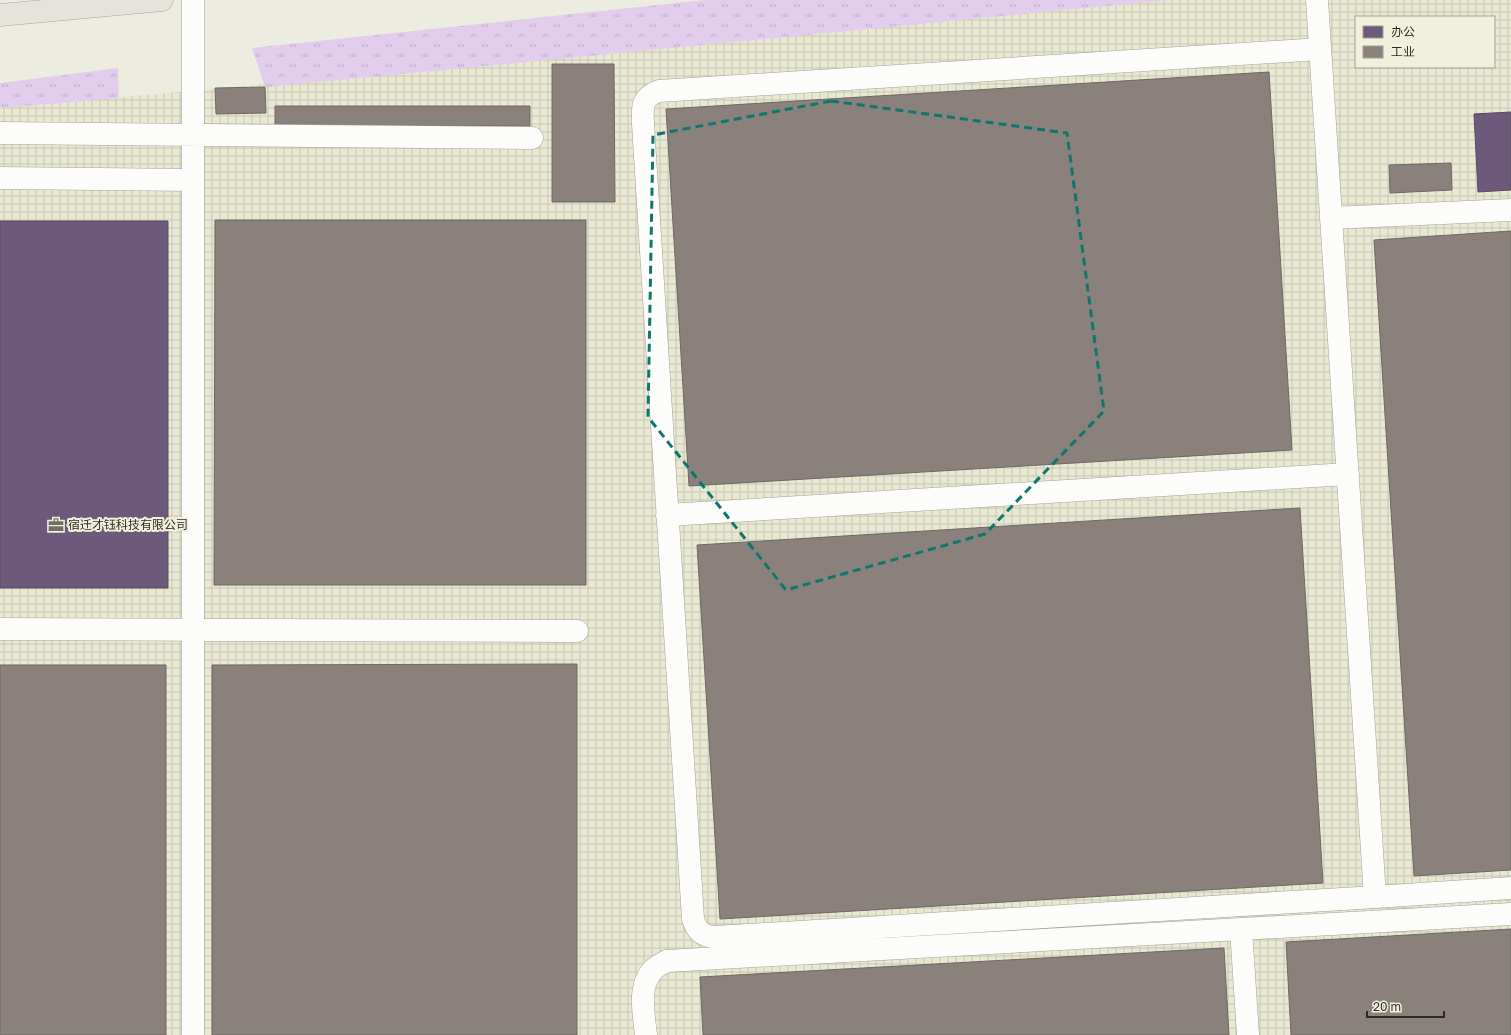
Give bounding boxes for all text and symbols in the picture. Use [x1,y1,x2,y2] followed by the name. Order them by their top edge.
[1355,16,1495,68] legend
[1391,24,1415,39] text: 办公
[1391,44,1415,59] text: 工业
[47,516,65,534] office icon: 宿迁才钰科技有限公司
[68,517,188,532] place label: 宿迁才钰科技有限公司
[1367,993,1444,1019] scale bar
[1373,999,1401,1014] text: 20 m

